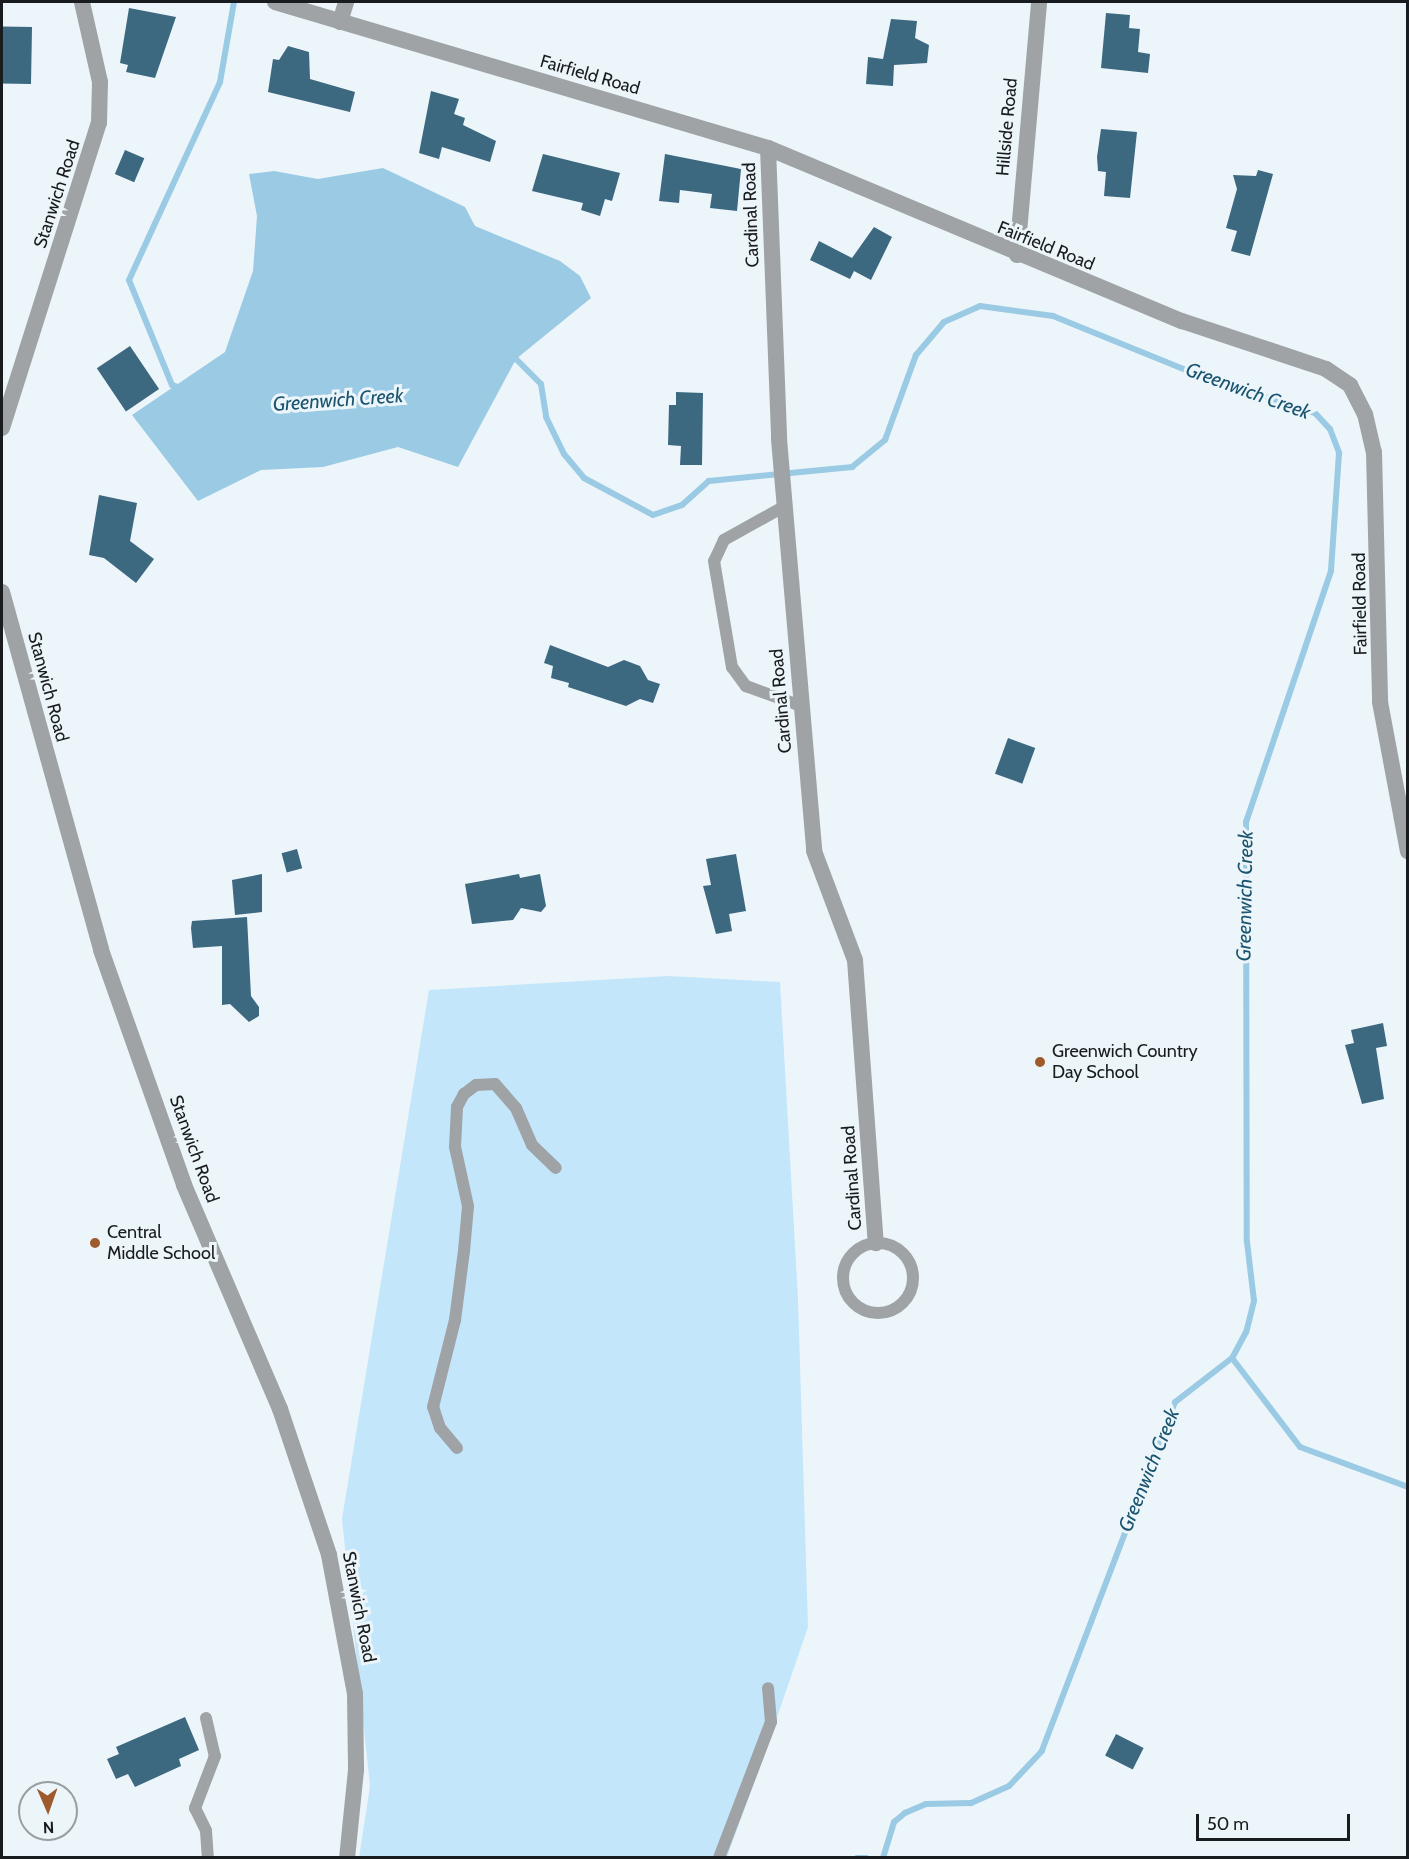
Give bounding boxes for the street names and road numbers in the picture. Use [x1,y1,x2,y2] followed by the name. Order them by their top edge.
[538,50,642,100] street label: Fairfield Road
[992,77,1022,177] street label: Hillside Road
[29,137,85,251] street label: Stanwich Road
[738,162,764,268] street label: Cardinal Road
[994,217,1098,275] street label: Fairfield Road
[1348,552,1372,656] street label: Fairfield Road
[23,630,73,744] street label: Stanwich Road
[766,648,796,754] street label: Cardinal Road
[165,1092,223,1206] street label: Stanwich Road
[838,1125,866,1231] street label: Cardinal Road
[338,1550,380,1664] street label: Stanwich Road

